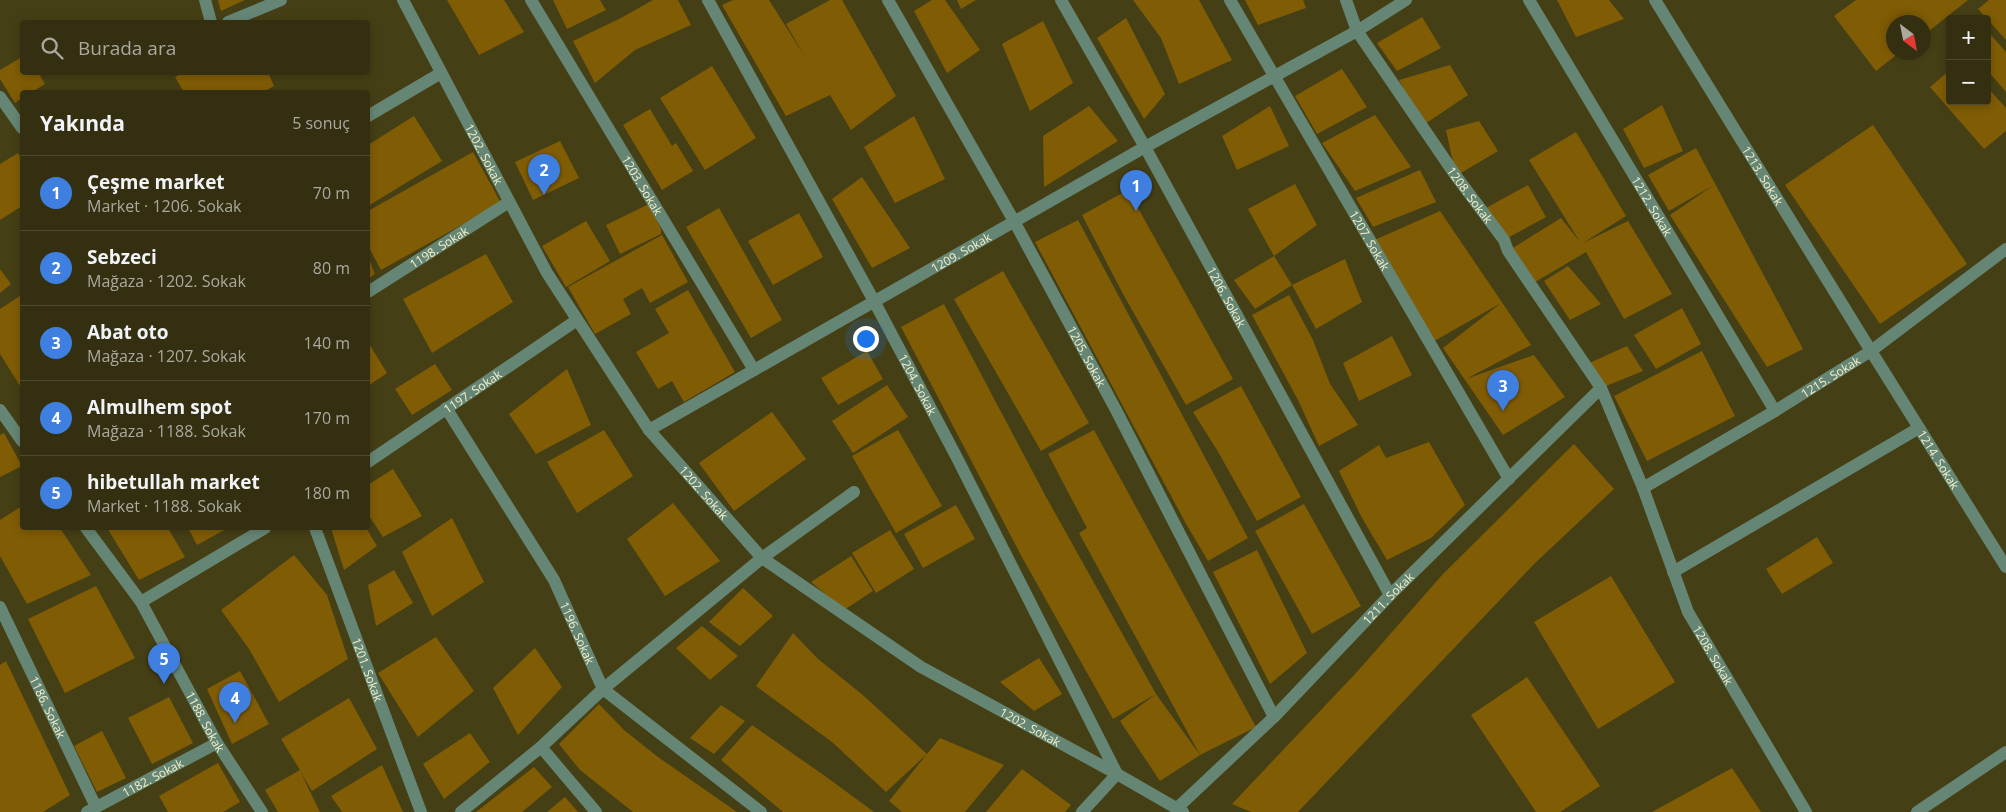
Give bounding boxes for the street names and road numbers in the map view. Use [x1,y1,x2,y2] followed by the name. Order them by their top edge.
[461,120,508,188] street label: 1202. Sokak
[1738,143,1788,209] street label: 1213. Sokak
[618,152,667,219] street label: 1203. Sokak
[1443,163,1497,227] street label: 1208. Sokak
[1628,173,1677,240] street label: 1212. Sokak
[1346,207,1394,274] street label: 1207. Sokak
[406,221,472,272] street label: 1198. Sokak
[928,228,995,276] street label: 1209. Sokak
[1203,263,1251,331] street label: 1206. Sokak
[1064,323,1111,390] street label: 1205. Sokak
[895,351,942,418] street label: 1204. Sokak
[1797,351,1864,401] street label: 1215. Sokak
[440,365,505,417] street label: 1197. Sokak
[1914,427,1964,493] street label: 1214. Sokak
[676,462,733,524] street label: 1202. Sokak
[1358,568,1418,628] street label: 1211. Sokak
[556,599,599,667] street label: 1196. Sokak
[1689,622,1738,689] street label: 1208. Sokak
[348,635,388,704] street label: 1201. Sokak
[26,673,70,742] street label: 1186. Sokak
[182,688,229,756] street label: 1188. Sokak
[997,703,1064,751] street label: 1202. Sokak
[119,754,186,800] street label: 1182. Sokak

